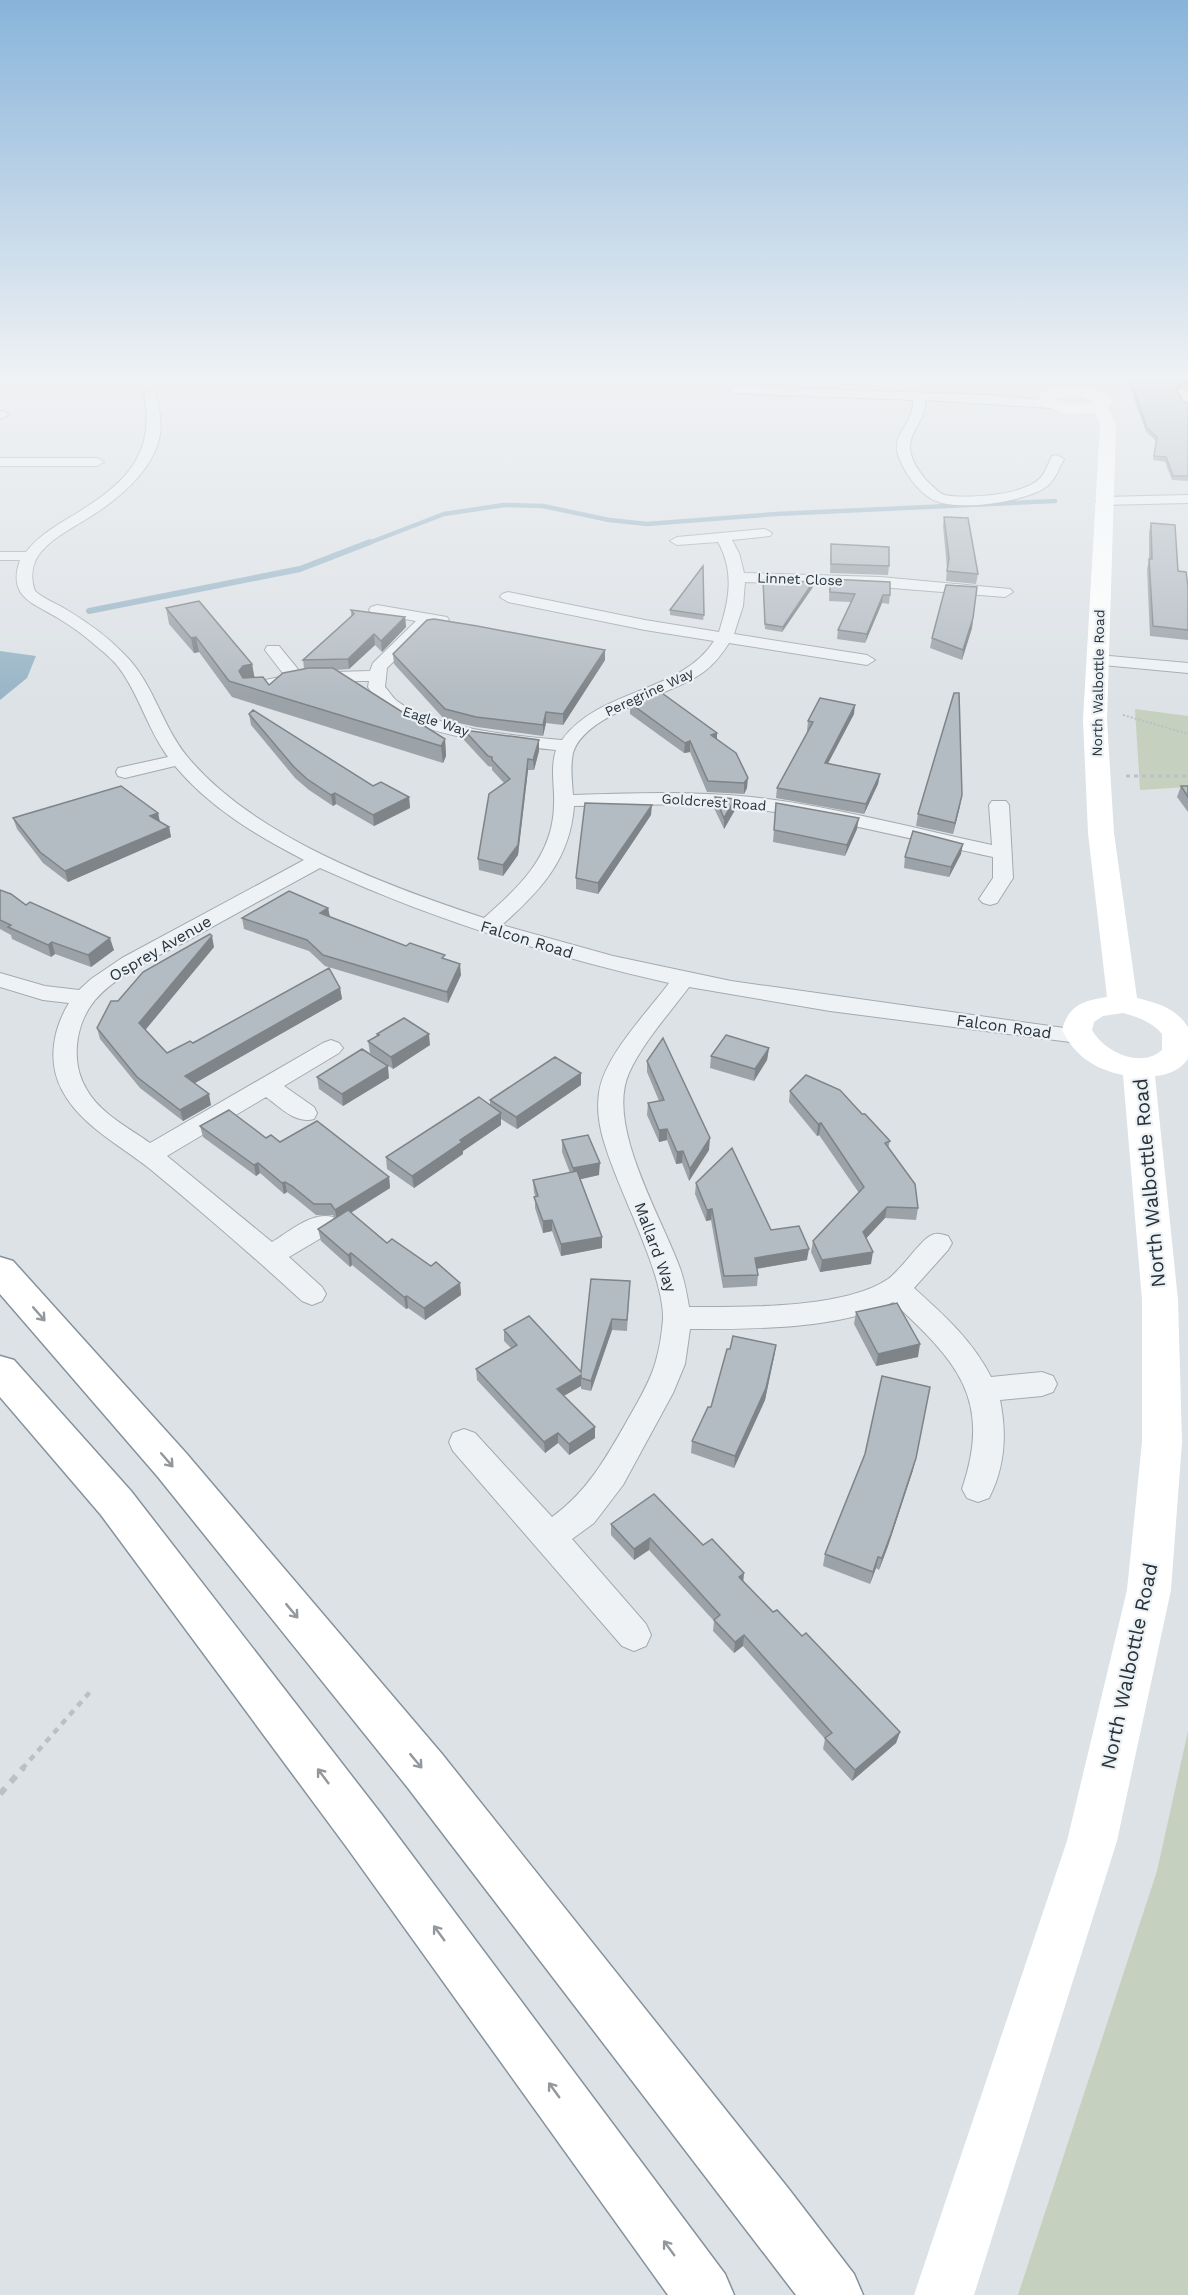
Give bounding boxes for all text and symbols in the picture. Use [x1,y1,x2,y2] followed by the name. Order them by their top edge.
[757,570,843,588] street label: Linnet Close
[1089,609,1107,757] street label: North Walbottle Road
[602,664,696,719] street label: Peregrine Way
[401,703,472,739] street label: Eagle Way
[661,790,767,814] street label: Goldcrest Road
[106,911,215,985] street label: Osprey Avenue
[478,916,575,963] street label: Falcon Road
[955,1010,1053,1043] street label: Falcon Road
[1128,1077,1170,1289] street label: North Walbottle Road
[630,1200,681,1295] street label: Mallard Way
[32,1306,46,1321] one-way arrow
[160,1452,174,1467] one-way arrow
[1095,1561,1163,1771] street label: North Walbottle Road
[285,1602,298,1618] one-way arrow
[409,1753,423,1768] one-way arrow
[316,1769,329,1785] one-way arrow
[433,1926,445,1942] one-way arrow
[548,2083,560,2099] one-way arrow
[663,2240,676,2256] one-way arrow

